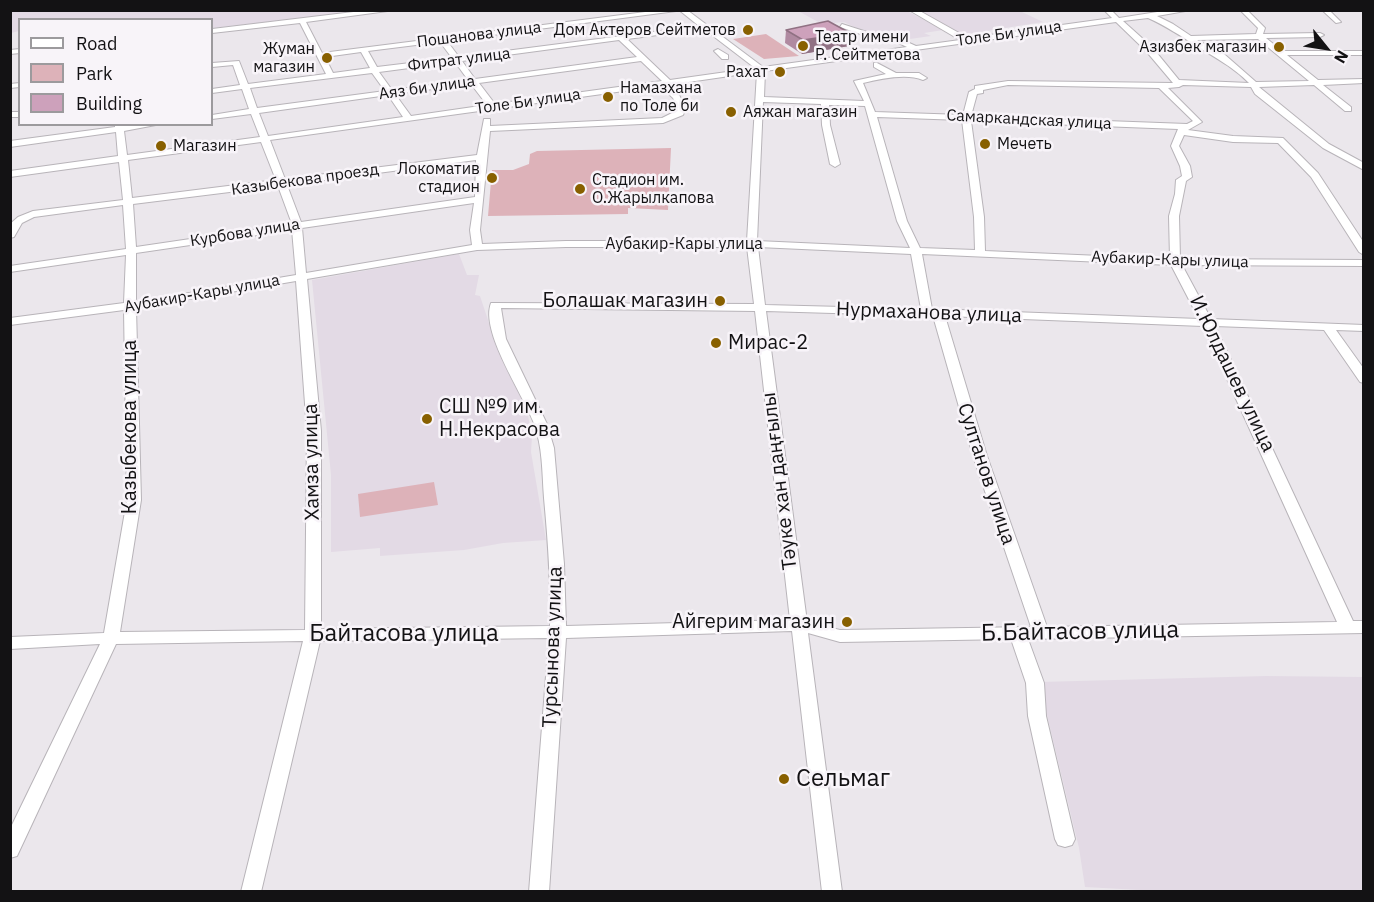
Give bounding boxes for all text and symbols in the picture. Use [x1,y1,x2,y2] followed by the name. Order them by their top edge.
[955,17,1063,51] street label: Толе Би улица
[18,18,213,126] legend
[416,18,542,52] street label: Пошанова улица
[1296,18,1356,78] north arrow
[554,20,736,40] place label: Дом Актеров Сейтметов
[741,23,755,37] marker: Дом Актеров Сейтметов
[815,27,920,65] place label: Театр имени Р. Сейтметова
[76,32,117,55] text: Road
[1139,37,1267,57] place label: Азизбек магазин
[253,39,315,77] place label: Жуман магазин
[796,39,810,53] marker: Театр имени Р. Сейтметова
[1272,40,1286,54] marker: Азизбек магазин
[406,44,512,76] street label: Фитрат улица
[1330,47,1353,67] text: N
[320,51,334,65] marker: Жуман магазин
[76,62,112,85] text: Park
[726,62,768,82] place label: Рахат
[773,65,787,79] marker: Рахат
[378,72,476,104] street label: Аяз би улица
[620,78,702,116] place label: Намазхана по Толе би
[474,85,582,119] street label: Толе Би улица
[601,90,615,104] marker: Намазхана по Толе би
[76,92,142,115] text: Building
[743,102,857,122] place label: Аяжан магазин
[724,105,738,119] marker: Аяжан магазин
[946,106,1112,134] street label: Самаркандская улица
[997,134,1052,154] place label: Мечеть
[173,136,237,156] place label: Магазин
[978,137,992,151] marker: Мечеть
[154,139,168,153] marker: Магазин
[397,159,480,197] place label: Локоматив стадион
[230,160,380,200] street label: Казыбекова проезд
[592,170,714,208] place label: Стадион им. О.Жарылкапова
[485,171,499,185] marker: Локоматив стадион
[573,182,587,196] marker: Стадион им. О.Жарылкапова
[189,215,301,251] street label: Курбова улица
[605,234,763,254] street label: Аубакир-Кары улица
[1091,248,1249,272] street label: Аубакир-Кары улица
[123,271,281,317] street label: Аубакир-Кары улица
[543,289,708,313] place label: Болашак магазин
[1184,292,1280,456] street label: И.Юлдашев улица
[713,294,727,308] marker: Болашак магазин
[836,298,1022,328] street label: Нурмаханова улица
[728,331,808,355] place label: Мирас-2
[709,336,723,350] marker: Мирас-2
[118,340,142,514] street label: Казыбекова улица
[757,391,803,571] street label: Тәуке хан даңғылы
[439,395,560,442] place label: СШ №9 им. Н.Некрасова
[952,400,1020,548] street label: Султанов улица
[299,403,325,521] street label: Хамза улица
[420,412,434,426] marker: СШ №9 им. Н.Некрасова
[538,566,568,728] street label: Турсынова улица
[672,610,835,634] place label: Айгерим магазин
[840,615,854,629] marker: Айгерим магазин
[981,616,1179,648] street label: Б.Байтасов улица
[309,620,499,648] street label: Байтасова улица
[796,765,890,793] place label: Сельмаг
[777,772,791,786] marker: Сельмаг

